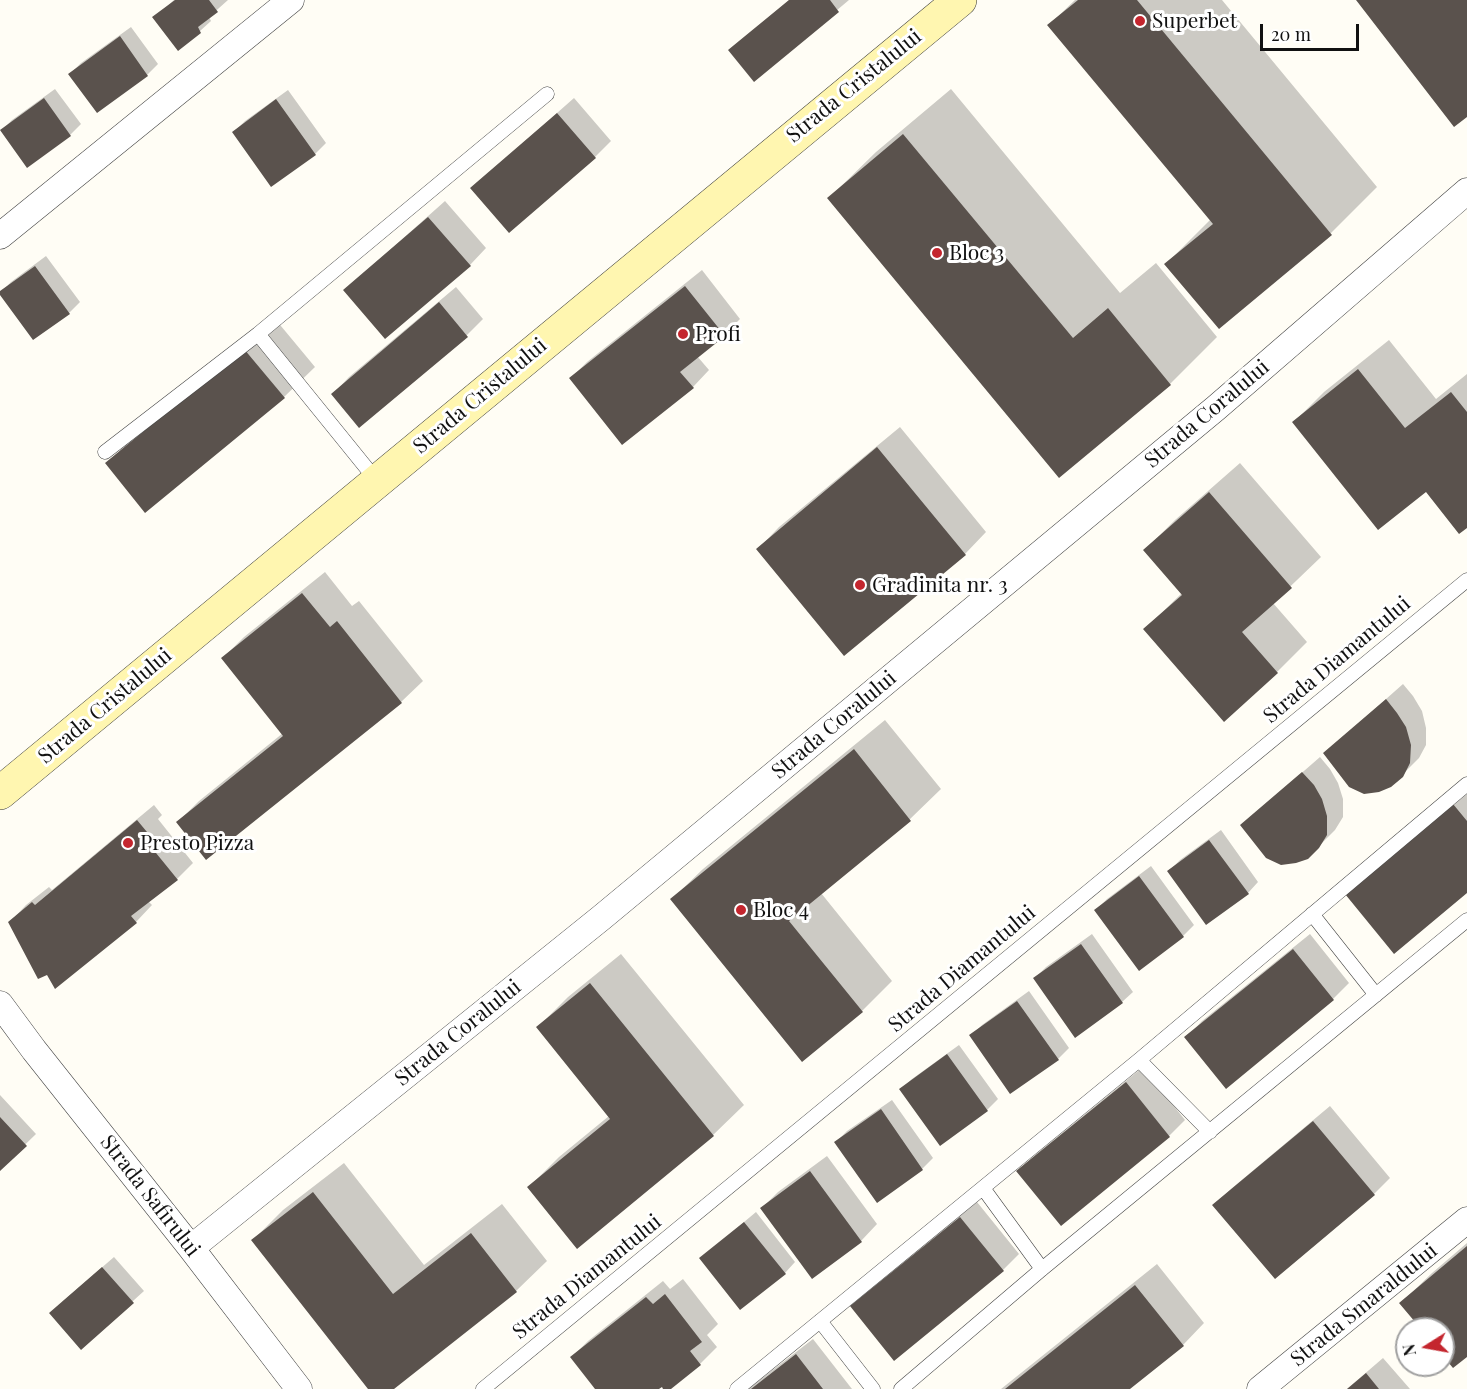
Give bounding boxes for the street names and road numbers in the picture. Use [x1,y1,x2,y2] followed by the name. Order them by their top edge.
[781,24,927,148] street label: Strada Cristalului
[408,333,552,459] street label: Strada Cristalului
[1140,355,1274,473] street label: Strada Coralului
[1258,591,1416,729] street label: Strada Diamantului
[33,643,177,769] street label: Strada Cristalului
[767,666,901,784] street label: Strada Coralului
[883,900,1041,1038] street label: Strada Diamantului
[390,975,526,1091] street label: Strada Coralului
[95,1130,205,1262] street label: Strada Safirului
[508,1209,666,1345] street label: Strada Diamantului
[1286,1238,1442,1372] street label: Strada Smaraldului

